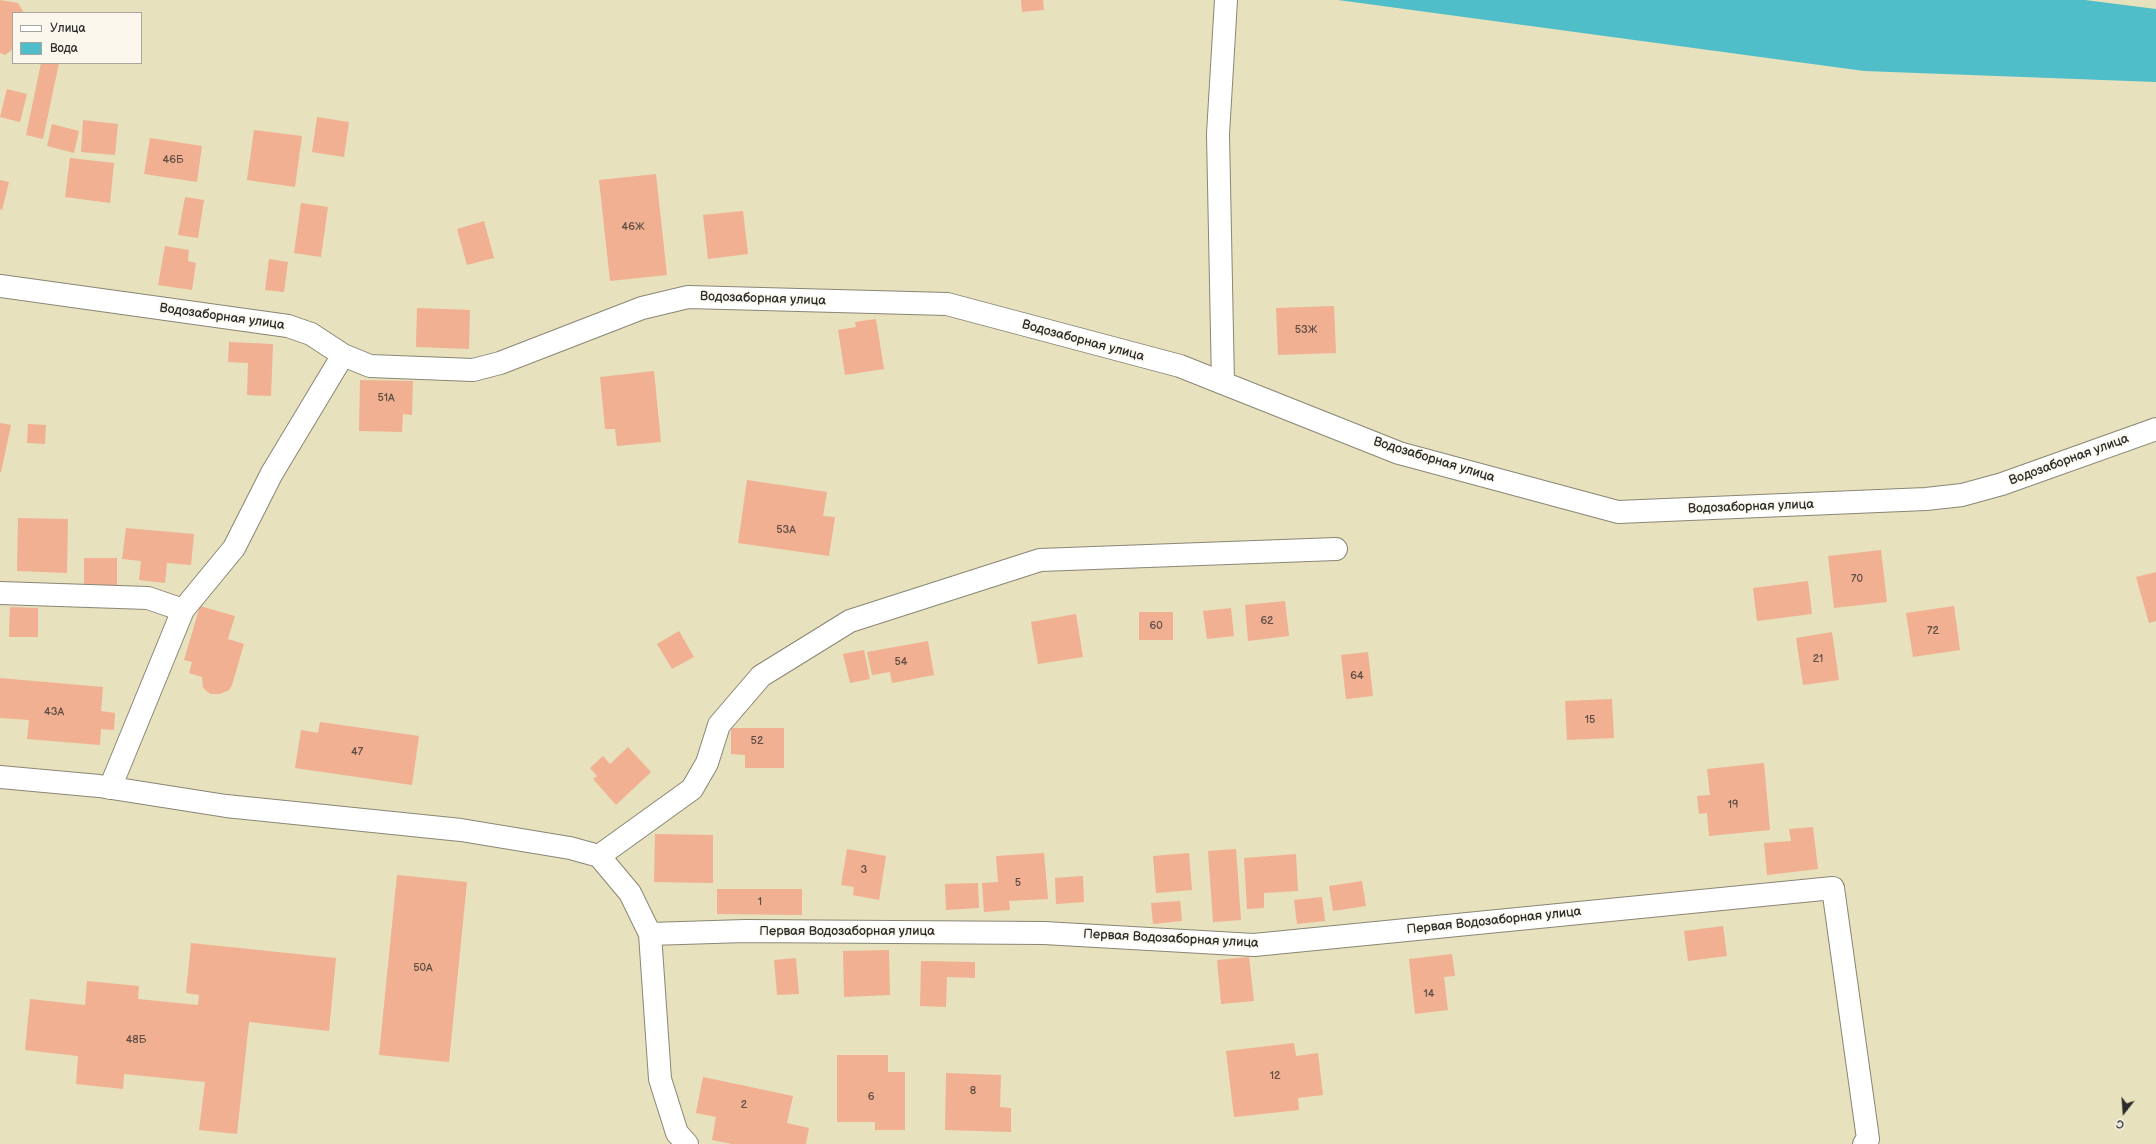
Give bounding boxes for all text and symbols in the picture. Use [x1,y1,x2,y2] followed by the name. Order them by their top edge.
[12,12,142,64] legend
[50,21,86,36] text: Улица
[50,41,78,56] text: Вода
[162,153,184,167] house number: 46Б
[621,220,645,234] house number: 46Ж
[700,289,826,309] street label: Водозаборная улица
[158,300,286,334] street label: Водозаборная улица
[1020,317,1146,365] street label: Водозаборная улица
[1295,323,1317,337] house number: 53Ж
[377,391,395,405] house number: 51А
[2007,431,2131,489] street label: Водозаборная улица
[1371,434,1497,486] street label: Водозаборная улица
[1688,497,1814,517] street label: Водозаборная улица
[776,523,796,537] house number: 53А
[1851,572,1863,586] house number: 70
[1260,614,1274,628] house number: 62
[1149,619,1163,633] house number: 60
[1927,624,1939,638] house number: 72
[1813,652,1823,666] house number: 21
[894,655,908,669] house number: 54
[1350,669,1364,683] house number: 64
[44,705,64,719] house number: 43А
[1585,713,1595,727] house number: 15
[751,734,763,748] house number: 52
[351,745,363,759] house number: 47
[1728,798,1738,812] house number: 19
[861,863,867,877] house number: 3
[1015,876,1021,890] house number: 5
[758,895,762,909] house number: 1
[1406,904,1582,938] street label: Первая Водозаборная улица
[759,924,935,940] street label: Первая Водозаборная улица
[1083,927,1259,951] street label: Первая Водозаборная улица
[413,961,433,975] house number: 50А
[1424,987,1434,1001] house number: 14
[126,1033,146,1047] house number: 48Б
[1270,1069,1280,1083] house number: 12
[970,1084,976,1098] house number: 8
[868,1090,874,1104] house number: 6
[2104,1092,2144,1132] north arrow
[741,1098,747,1112] house number: 2
[2115,1117,2126,1131] text: С

